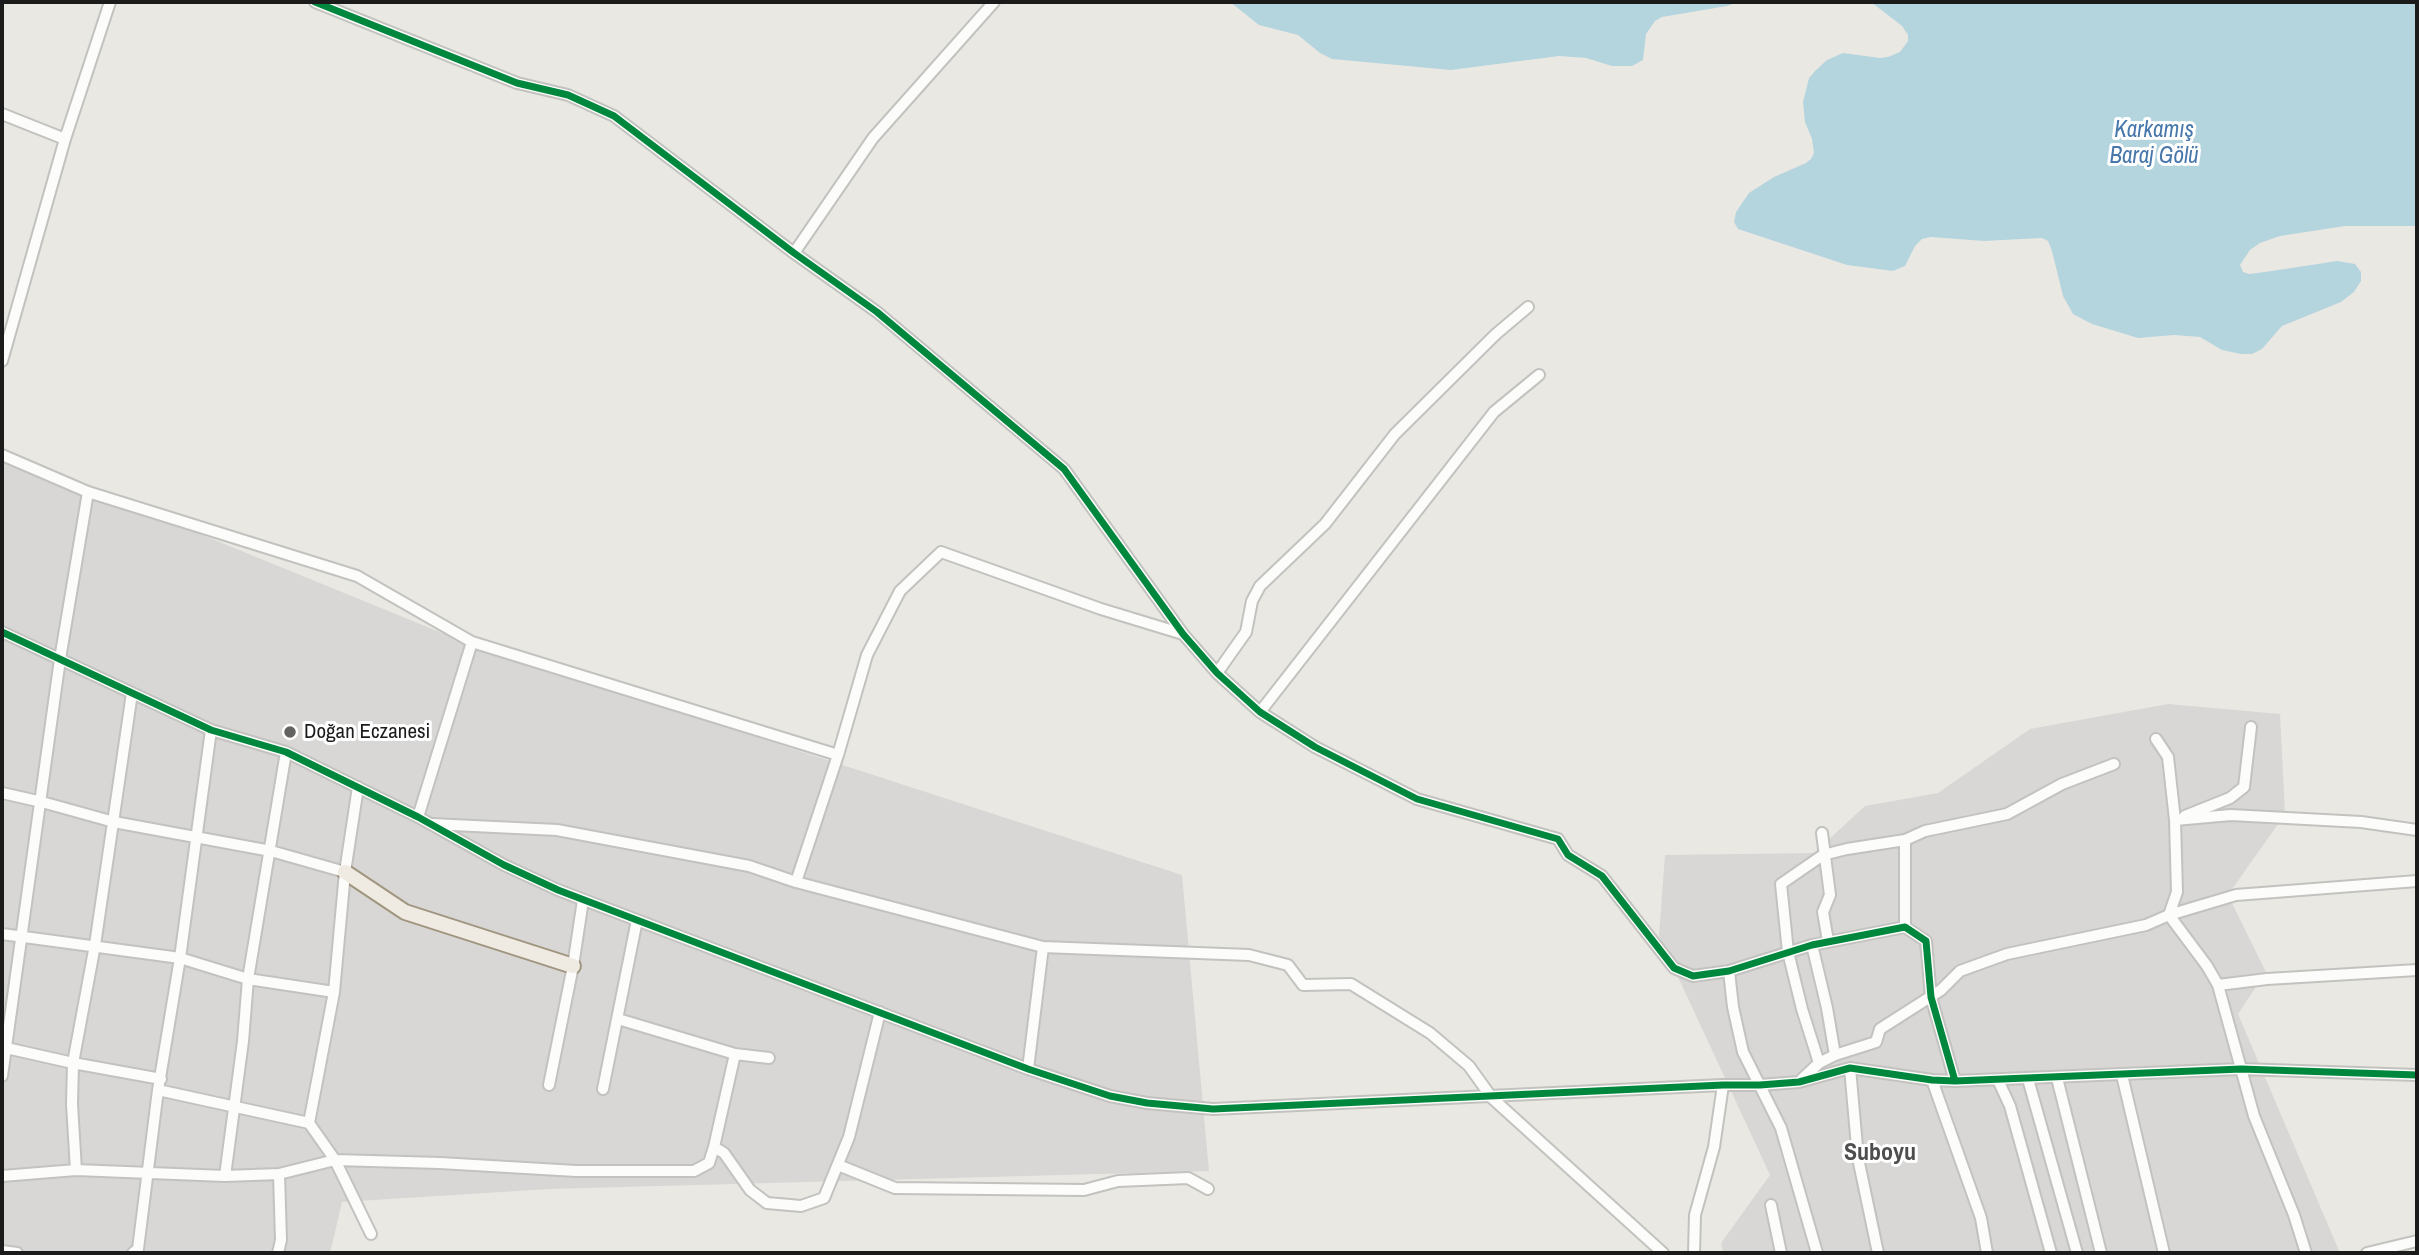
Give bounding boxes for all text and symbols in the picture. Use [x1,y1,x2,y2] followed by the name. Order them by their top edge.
[2109,117,2199,171] water label: Karkamış Baraj Gölü
[304,719,430,745] place label: Doğan Eczanesi
[282,724,298,740] marker: Doğan Eczanesi
[1844,1140,1916,1168] district label: Suboyu

